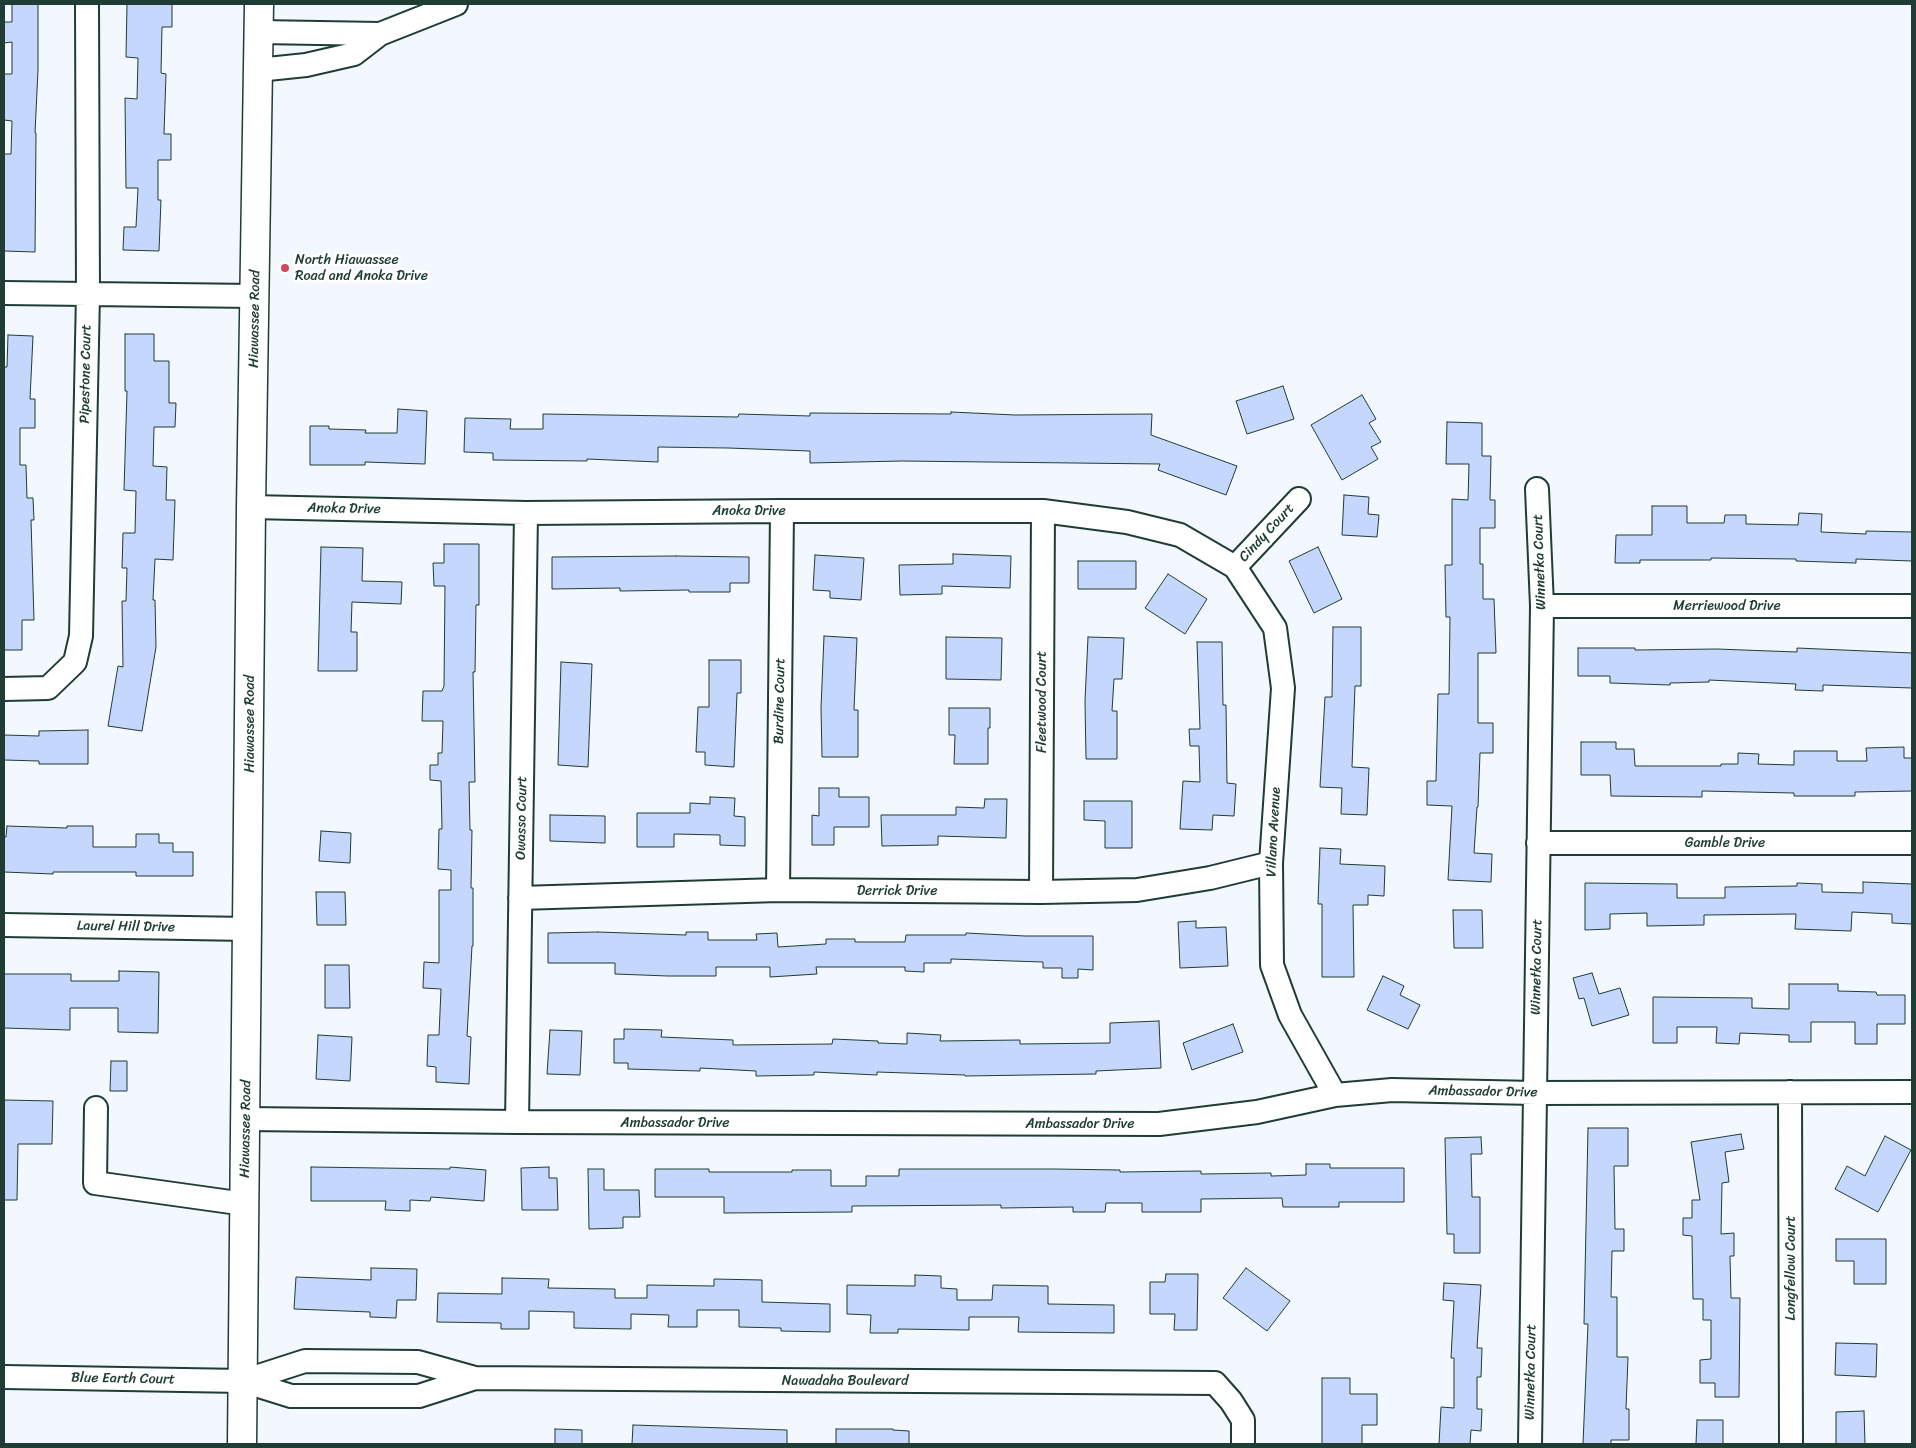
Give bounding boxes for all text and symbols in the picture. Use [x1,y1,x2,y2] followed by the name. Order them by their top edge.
[295,252,428,284] place label: North Hiawassee Road and Anoka Drive
[279,262,291,274] marker: North Hiawassee Road and Anoka Drive
[246,270,264,368] street label: Hiawassee Road
[77,324,95,424] street label: Pipestone Court
[307,500,381,518] street label: Anoka Drive
[1236,500,1298,566] street label: Cindy Court
[712,503,786,519] street label: Anoka Drive
[1530,514,1550,610] street label: Winnetka Court
[1673,598,1781,614] street label: Merriewood Drive
[1034,651,1050,753] street label: Fleetwood Court
[771,658,789,744] street label: Burdine Court
[242,675,258,773] street label: Hiawassee Road
[513,776,531,860] street label: Owasso Court
[1263,787,1285,877] street label: Villano Avenue
[1685,835,1765,851] street label: Gamble Drive
[857,883,937,899] street label: Derrick Drive
[77,918,175,936] street label: Laurel Hill Drive
[1528,919,1546,1015] street label: Winnetka Court
[237,1080,255,1178] street label: Hiawassee Road
[1428,1083,1538,1101] street label: Ambassador Drive
[620,1115,730,1131] street label: Ambassador Drive
[1025,1116,1135,1132] street label: Ambassador Drive
[1783,1216,1799,1320] street label: Longfellow Court
[1522,1324,1540,1420] street label: Winnetka Court
[71,1370,175,1388] street label: Blue Earth Court
[782,1373,908,1389] street label: Nawadaha Boulevard

